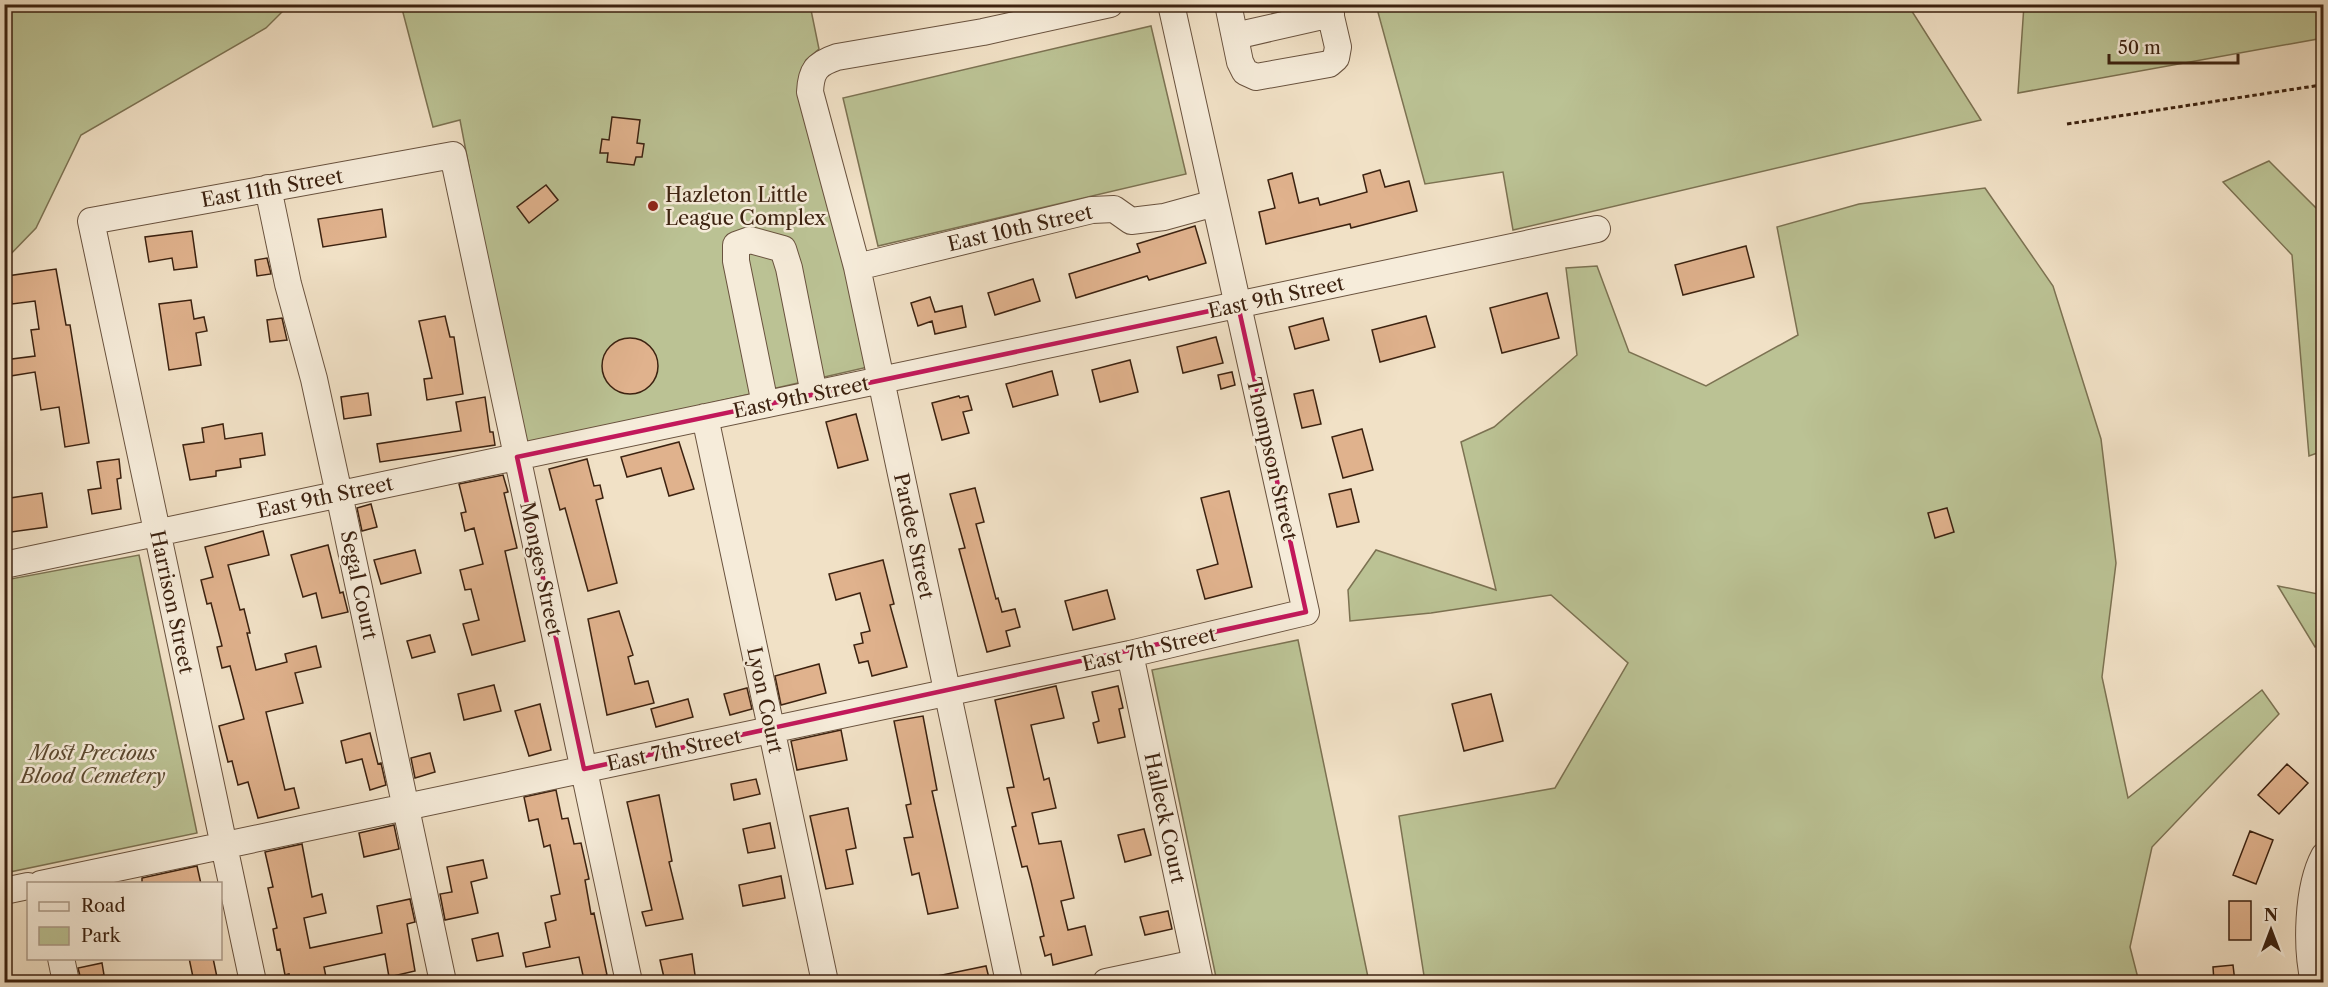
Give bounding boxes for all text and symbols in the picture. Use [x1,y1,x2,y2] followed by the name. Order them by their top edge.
[2109,27,2238,65] scale bar
[2118,37,2161,59] text: 50 m
[199,164,345,212] street label: East 11th Street
[665,183,826,230] place label: Hazleton Little League Complex
[646,199,660,213] marker: Hazleton Little League Complex
[945,200,1095,256] street label: East 10th Street
[1206,271,1346,323] street label: East 9th Street
[731,371,871,423] street label: East 9th Street
[1242,375,1302,543] street label: Thompson Street
[255,471,395,523] street label: East 9th Street
[889,471,939,601] street label: Pardee Street
[515,500,567,638] street label: Monges Street
[145,528,199,676] street label: Harrison Street
[336,528,382,642] street label: Segal Court
[1080,622,1218,676] street label: East 7th Street
[742,645,788,755] street label: Lyon Court
[605,724,743,776] street label: East 7th Street
[19,741,165,788] park label: Most Precious Blood Cemetery
[1139,750,1191,886] street label: Halleck Court
[27,882,222,960] legend
[81,895,126,917] text: Road
[2241,900,2301,960] north arrow
[2264,905,2278,925] text: N
[81,925,122,947] text: Park

